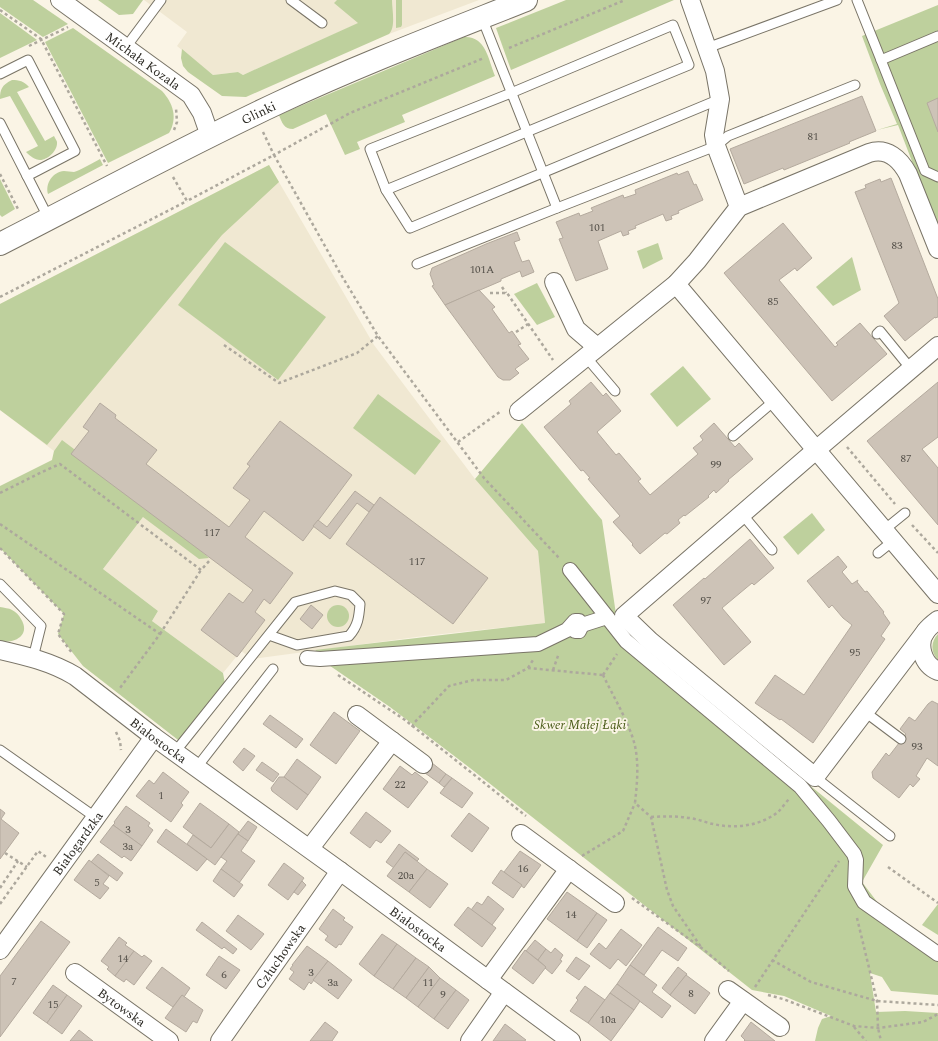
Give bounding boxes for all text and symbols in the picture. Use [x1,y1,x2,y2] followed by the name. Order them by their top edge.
[101,27,185,96] street label: Michała Kozala
[238,96,280,130] street label: Glinki
[808,128,819,145] house number: 81
[589,219,605,236] house number: 101
[892,237,903,254] house number: 83
[470,261,494,278] house number: 101A
[768,293,779,310] house number: 85
[901,450,912,467] house number: 87
[711,456,722,473] house number: 99
[204,524,221,541] house number: 117
[409,553,426,570] house number: 117
[701,592,712,609] house number: 97
[850,644,861,661] house number: 95
[125,713,191,769] street label: Białostocka
[534,715,627,735] park label: Skwer Małej Łąki
[912,738,923,755] house number: 93
[395,776,406,793] house number: 22
[158,787,164,804] house number: 1
[48,807,109,880] street label: Białogardzka
[125,821,131,838] house number: 3
[123,838,134,855] house number: 3a
[518,860,529,877] house number: 16
[398,867,415,884] house number: 20a
[94,874,100,891] house number: 5
[385,902,451,958] street label: Białostocka
[566,906,577,923] house number: 14
[251,919,311,993] street label: Człuchowska
[118,950,129,967] house number: 14
[308,964,314,981] house number: 3
[221,966,227,983] house number: 6
[11,973,17,990] house number: 7
[328,974,339,991] house number: 3a
[423,974,434,991] house number: 11
[93,983,150,1032] street label: Bytowska
[688,985,694,1002] house number: 8
[440,986,446,1003] house number: 9
[48,996,59,1013] house number: 15
[600,1011,617,1028] house number: 10a

